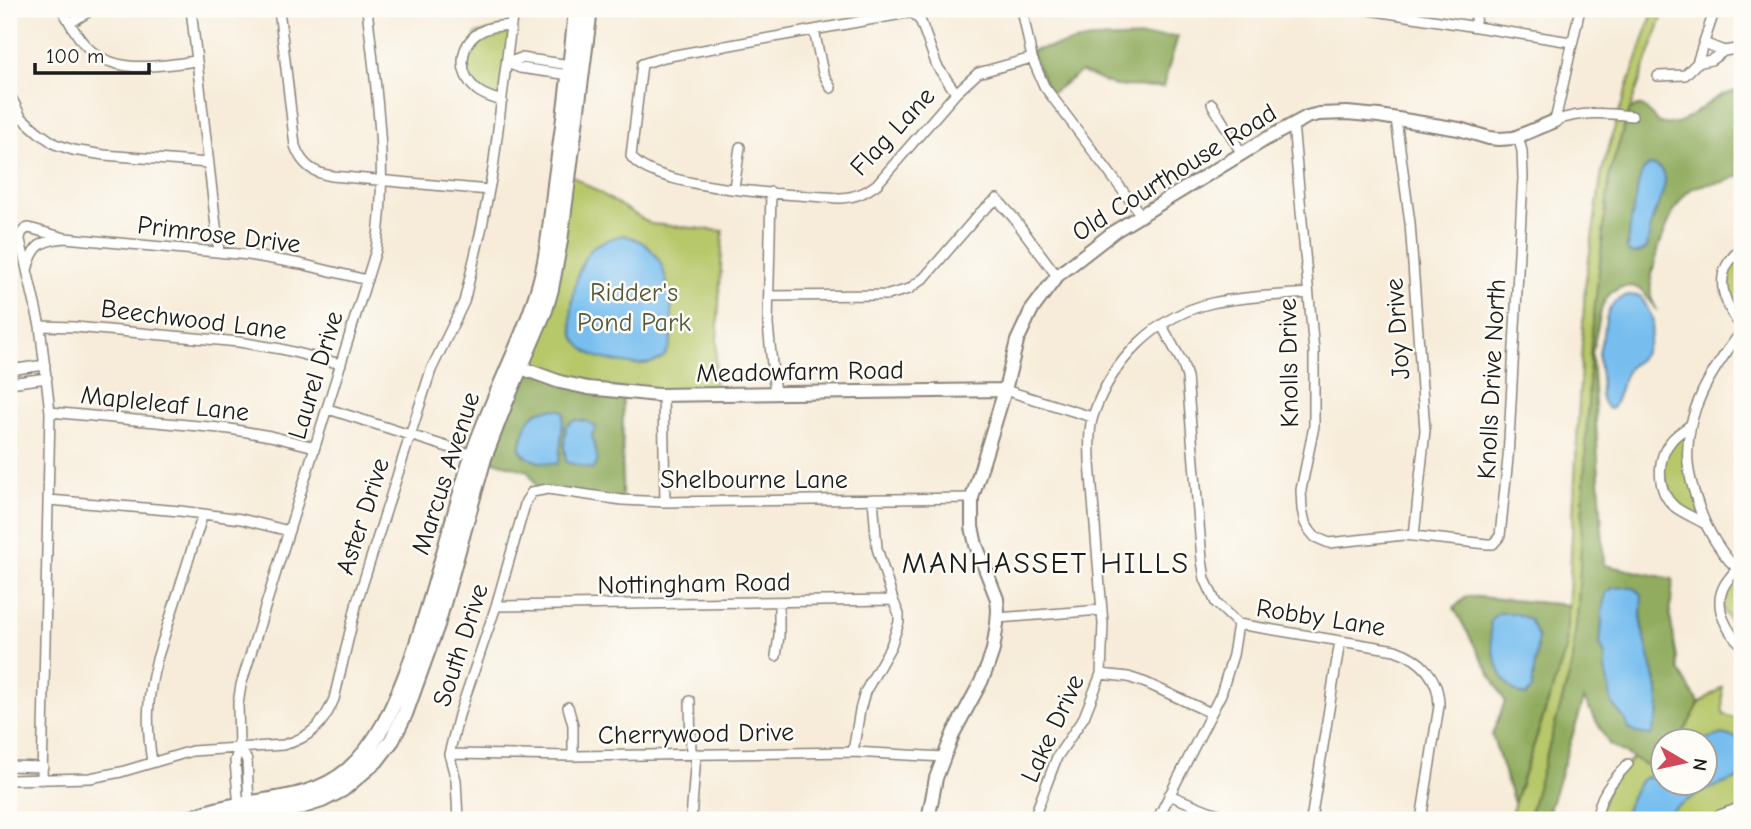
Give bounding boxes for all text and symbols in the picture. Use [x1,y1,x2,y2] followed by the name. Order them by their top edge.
[35,32,149,76] scale bar
[46,44,104,68] text: 100 m
[844,81,941,182] street label: Flag Lane
[1067,98,1282,248] street label: Old Courthouse Road
[136,210,302,260] street label: Primrose Drive
[1379,277,1417,381] street label: Joy Drive
[577,278,691,338] park label: Ridder's Pond Park
[1472,278,1512,480] street label: Knolls Drive North
[99,294,289,346] street label: Beechwood Lane
[1273,298,1305,428] street label: Knolls Drive
[282,308,350,443] street label: Laurel Drive
[696,355,904,389] street label: Meadowfarm Road
[79,380,251,428] street label: Mapleleaf Lane
[406,388,486,558] street label: Marcus Avenue
[330,454,396,578] street label: Aster Drive
[660,465,848,495] street label: Shelbourne Lane
[902,546,1190,581] district label: MANHASSET HILLS
[597,567,791,601] street label: Nottingham Road
[427,580,495,711] street label: South Drive
[1254,593,1388,643] street label: Robby Lane
[1015,670,1091,787] street label: Lake Drive
[598,717,794,751] street label: Cherrywood Drive
[1650,728,1720,798] north arrow
[1688,757,1712,772] text: N

